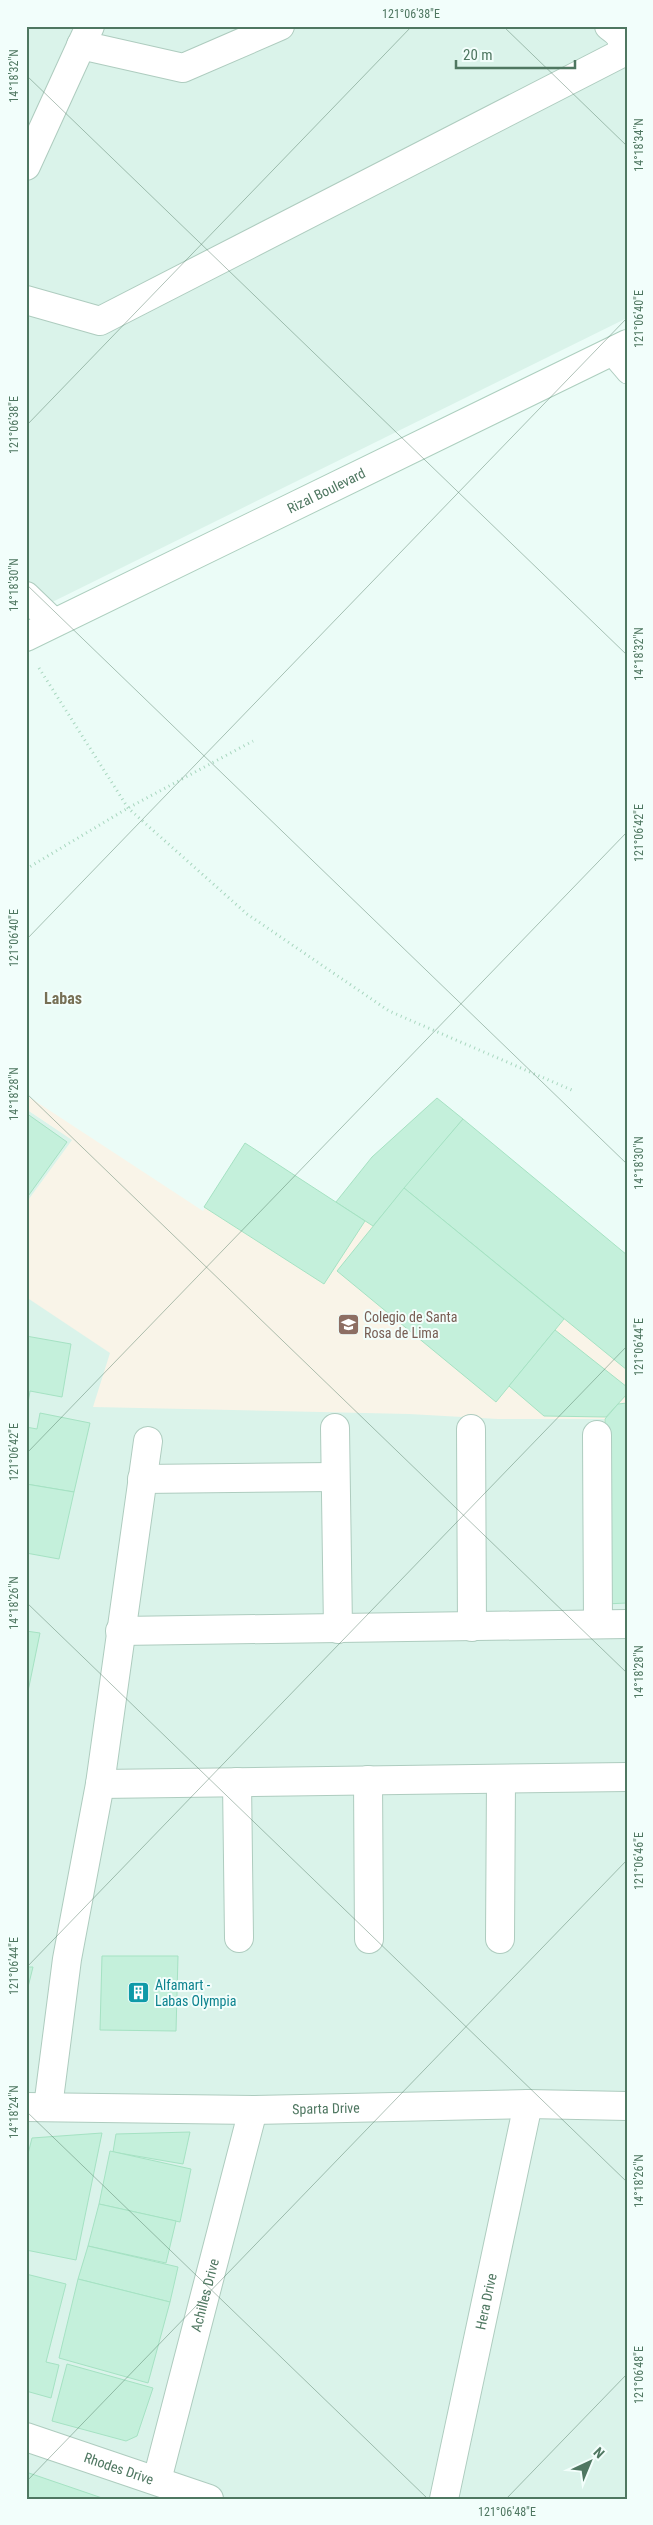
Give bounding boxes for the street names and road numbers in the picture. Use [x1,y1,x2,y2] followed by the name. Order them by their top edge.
[285,465,368,516] street label: Rizal Boulevard
[292,2100,360,2117] street label: Sparta Drive
[188,2256,222,2333] street label: Achilles Drive
[472,2271,500,2331] street label: Hera Drive
[82,2449,156,2488] street label: Rhodes Drive

